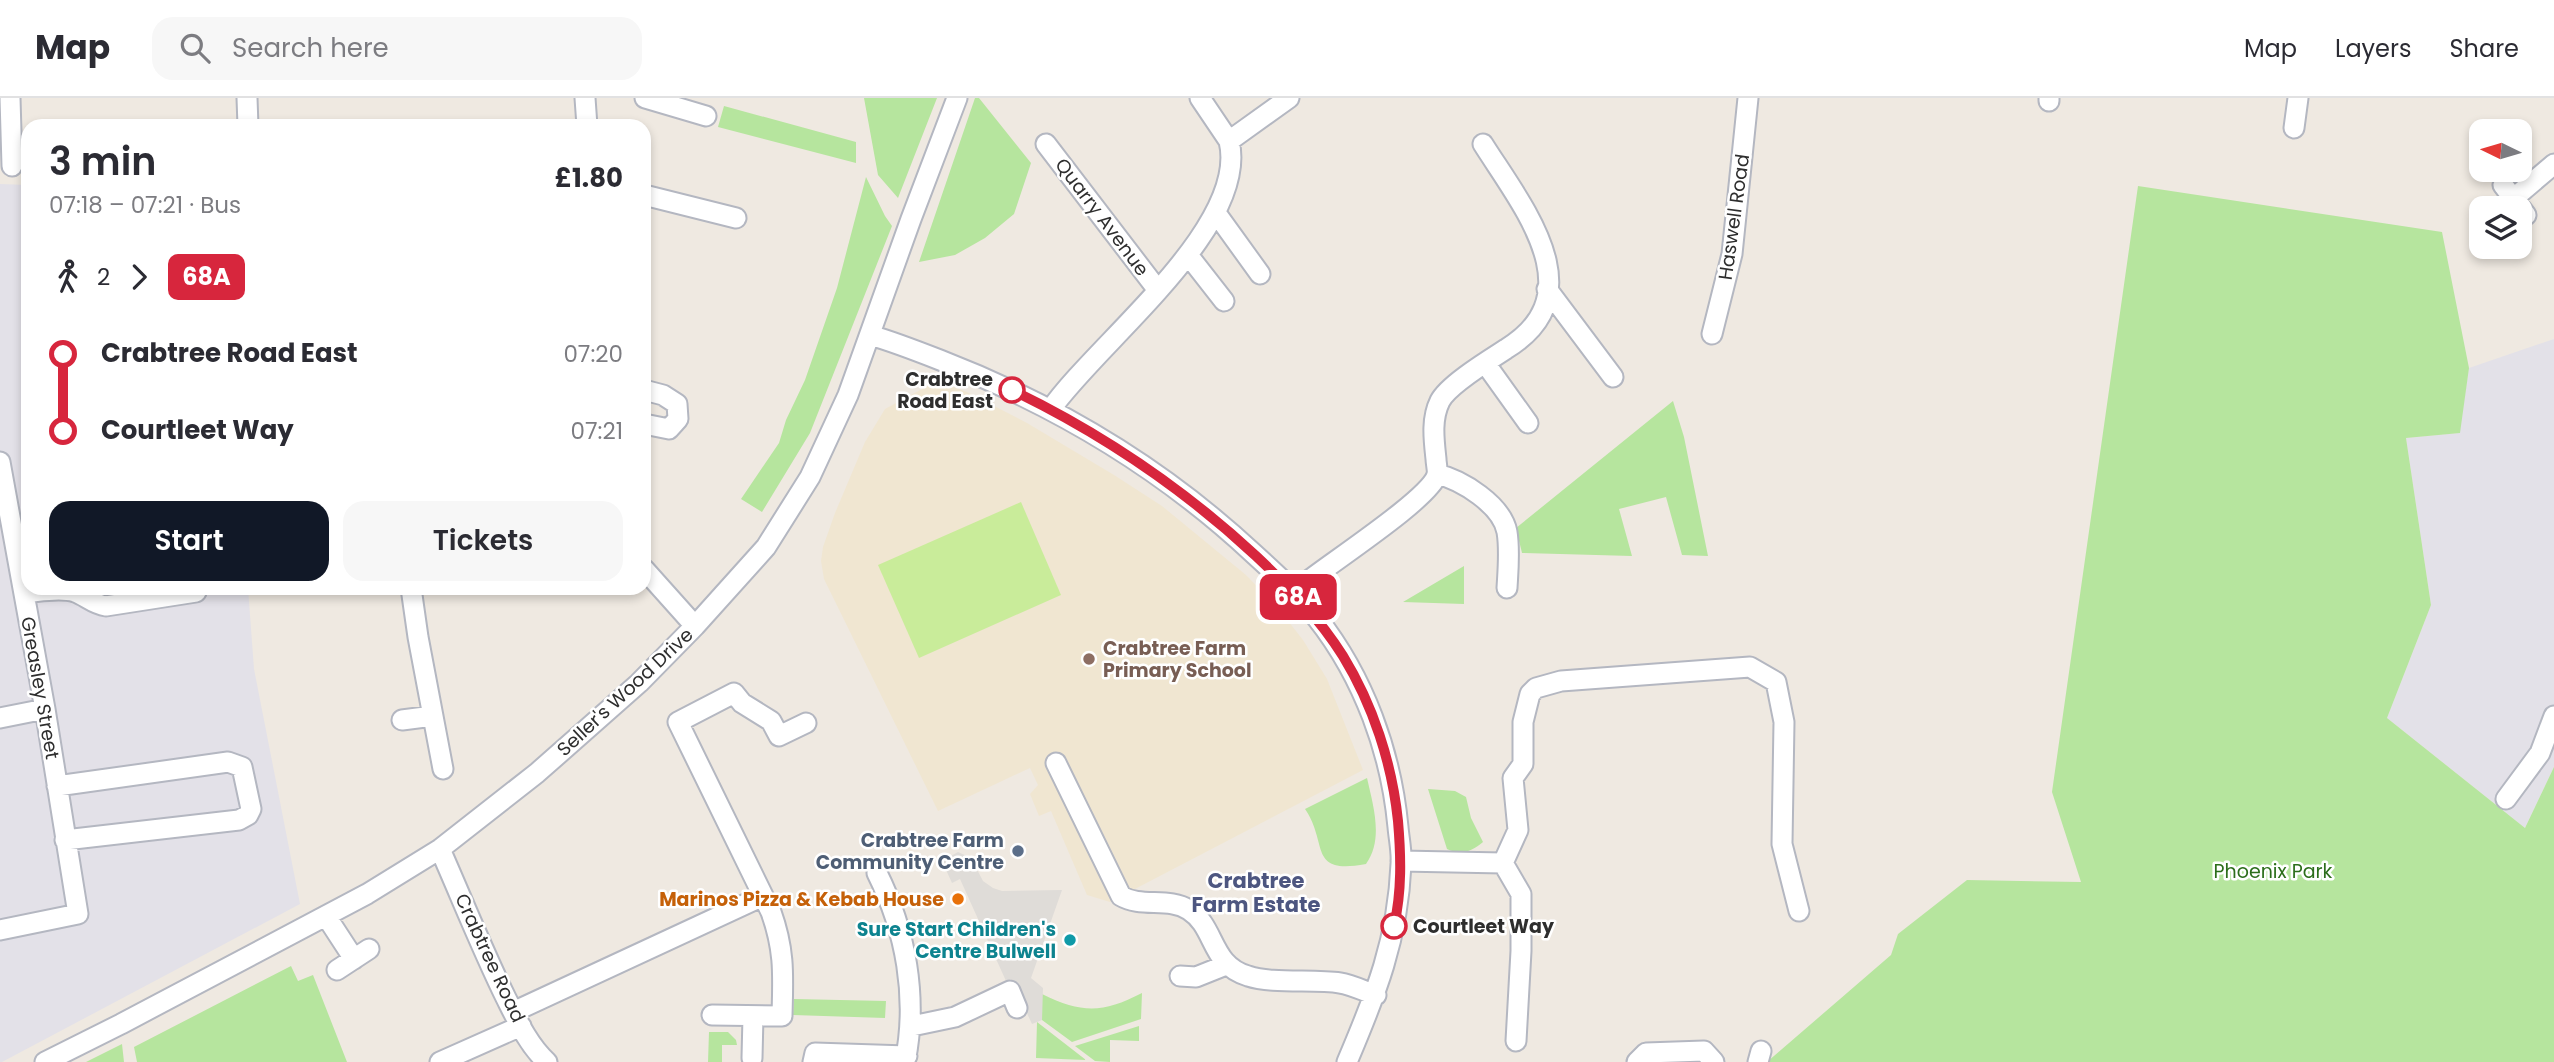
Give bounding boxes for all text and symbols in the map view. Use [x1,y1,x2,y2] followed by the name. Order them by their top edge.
[152,17,642,80] search box
[35,24,110,71] text: Map
[176,29,214,67] icon: search
[232,30,389,66] text: Search here
[2244,32,2297,65] text: Map
[2335,32,2411,65] text: Layers
[2449,32,2519,65] text: Share
[2469,119,2532,182] north arrow
[2469,119,2532,259] map controls
[49,135,156,188] text: 3 min
[1049,152,1155,282] street label: Quarry Avenue
[1712,152,1756,282] street label: Haswell Road
[555,160,623,196] text: £1.80
[49,189,241,221] text: 07:18 – 07:21 · Bus
[2469,196,2532,259] button: layers
[49,258,87,296] icon: walk
[120,258,158,296] icon: forward
[182,260,231,293] text: 68A
[97,261,110,293] text: 2
[101,335,358,371] text: Crabtree Road East
[563,338,623,370] text: 07:20
[897,366,993,415] place label: Crabtree Road East
[999,377,1025,403] marker: Crabtree Road East
[101,412,294,448] text: Courtleet Way
[571,415,623,447] text: 07:21
[49,501,329,581] button: Start
[343,501,623,581] button: Tickets
[1258,574,1338,620] line badge: 68A
[1274,580,1322,613] text: 68A
[14,615,66,761] street label: Greasley Street
[551,622,699,762] street label: Seller's Wood Drive
[1103,635,1252,684] place label: Crabtree Farm Primary School
[1081,651,1097,667] marker: Crabtree Farm Primary School
[816,827,1004,876] place label: Crabtree Farm Community Centre
[1010,843,1026,859] marker: Crabtree Farm Community Centre
[2214,858,2333,885] park label: Phoenix Park
[1192,866,1320,919] district label: Crabtree Farm Estate
[659,886,944,913] place label: Marinos Pizza & Kebab House
[448,889,532,1027] street label: Crabtree Road
[950,891,966,907] marker: Marinos Pizza & Kebab House
[1381,913,1407,939] marker: Courtleet Way
[1413,913,1555,940] place label: Courtleet Way
[857,916,1056,965] place label: Sure Start Children's Centre Bulwell
[1062,932,1078,948] marker: Sure Start Children's Centre Bulwell

